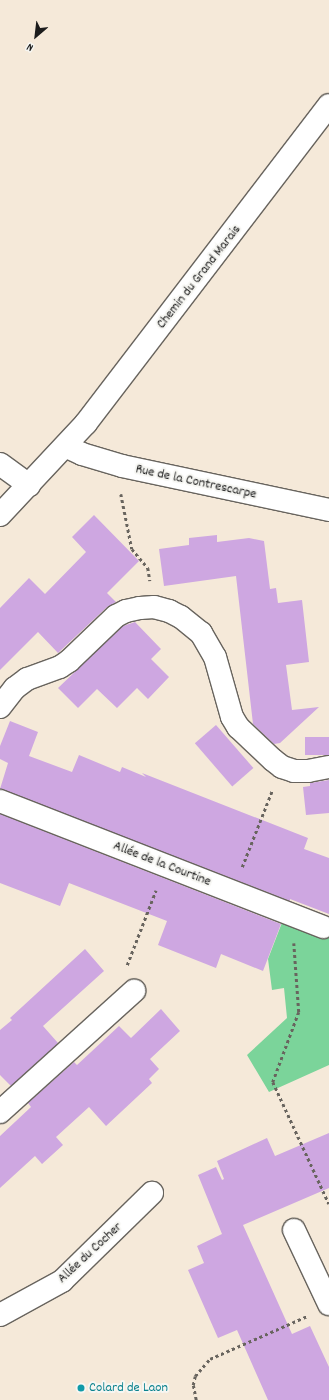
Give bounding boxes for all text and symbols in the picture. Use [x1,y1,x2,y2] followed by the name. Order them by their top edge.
[16,16,56,56] north arrow
[24,38,37,55] text: N
[153,222,245,332] street label: Chemin du Grand Marais
[134,461,258,503] street label: Rue de la Contrescarpe
[111,838,213,890] street label: Allée de la Courtine
[54,1219,126,1287] street label: Allée du Cocher
[89,1380,168,1396] place label: Colard de Laon
[76,1383,86,1393] marker: Colard de Laon

